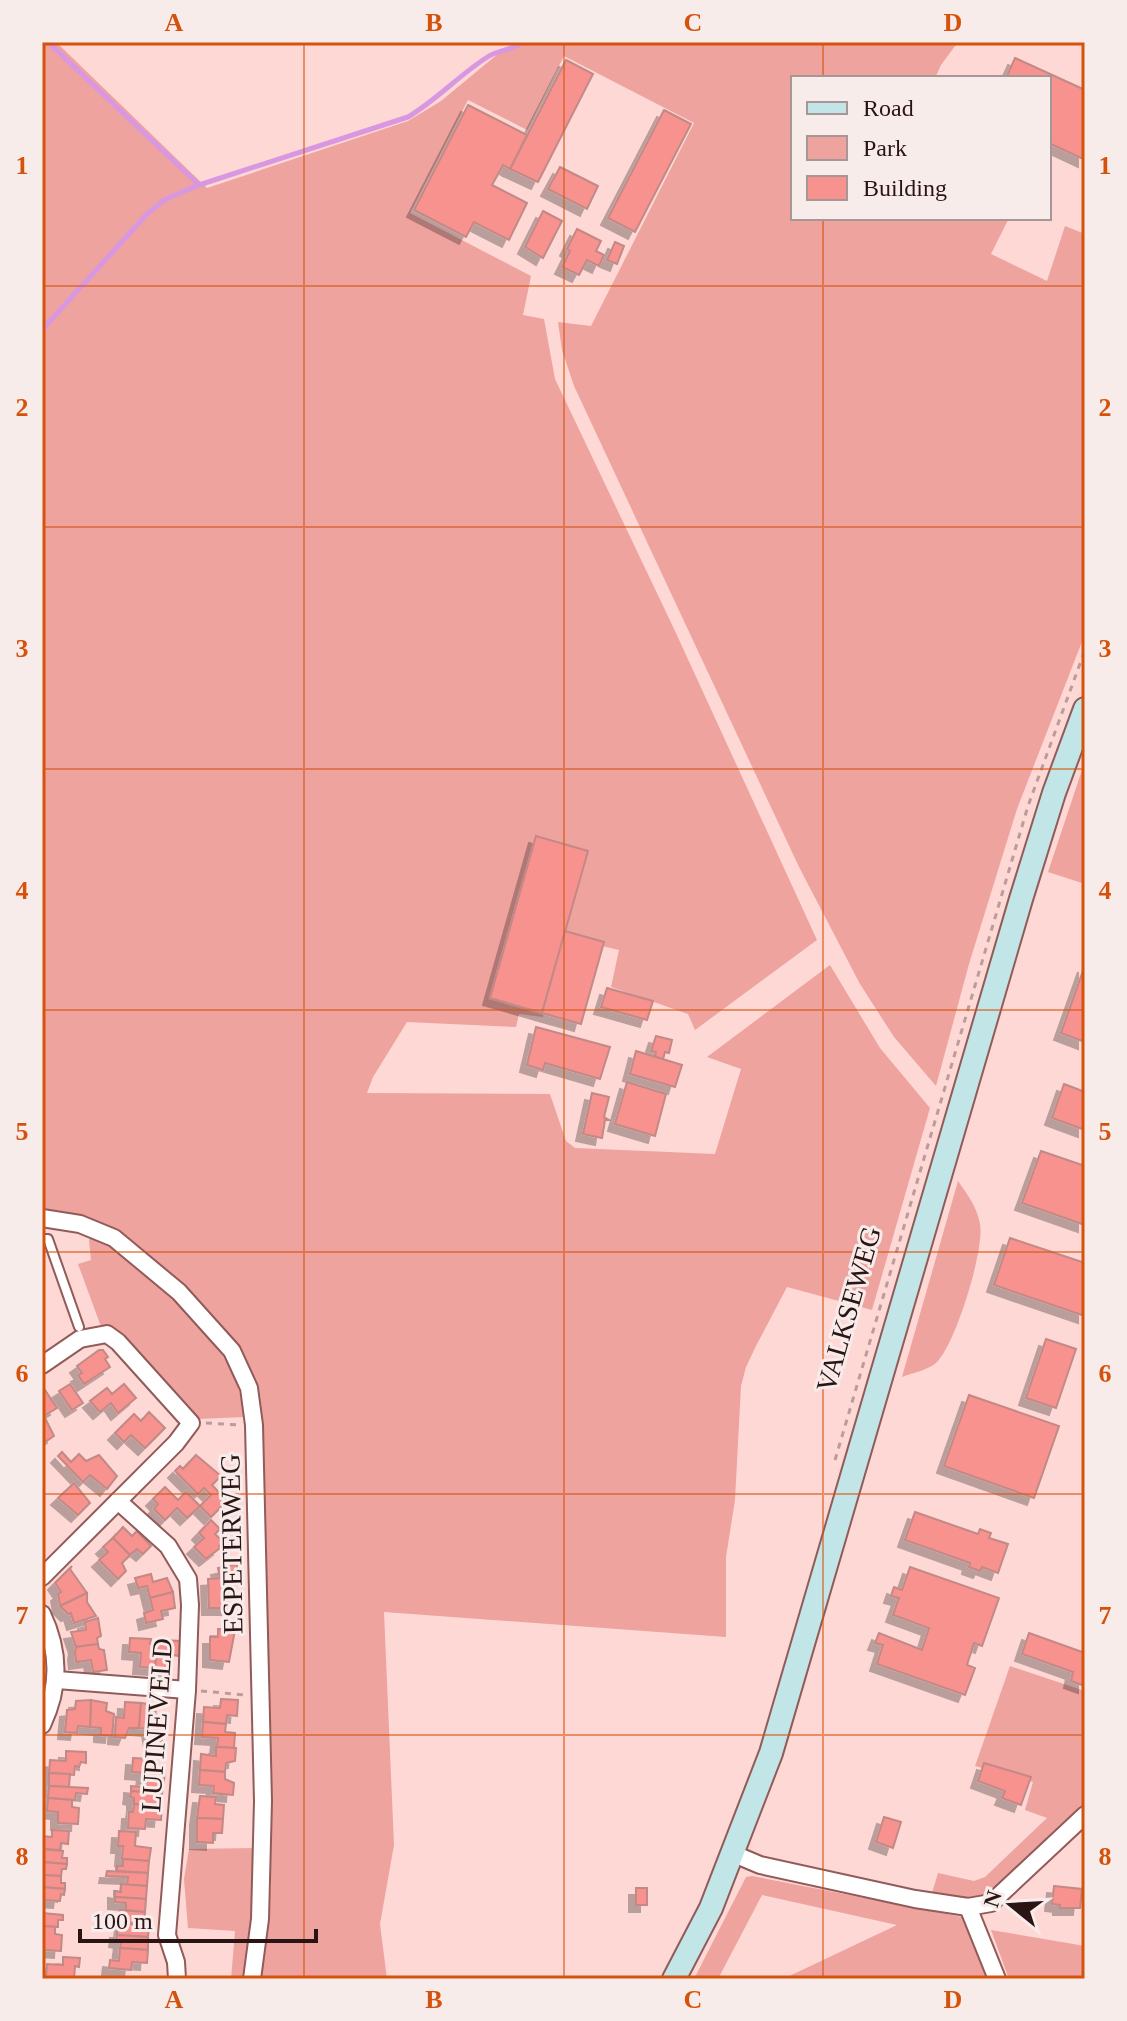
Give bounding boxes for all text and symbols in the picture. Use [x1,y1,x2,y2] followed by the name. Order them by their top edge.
[165,8,184,37] text: A
[425,8,443,37] text: B
[684,8,702,37] text: C
[944,8,962,37] text: D
[791,76,1051,220] legend
[863,95,914,121] text: Road
[863,135,907,161] text: Park
[16,151,29,180] text: 1
[1099,151,1112,180] text: 1
[863,175,947,201] text: Building
[16,393,29,422] text: 2
[1099,393,1112,422] text: 2
[16,634,29,663] text: 3
[1099,634,1112,663] text: 3
[16,876,29,905] text: 4
[1099,876,1112,905] text: 4
[16,1117,29,1146] text: 5
[1099,1117,1112,1146] text: 5
[810,1223,887,1395] street label: VALKSEWEG
[16,1359,29,1388] text: 6
[1099,1359,1112,1388] text: 6
[214,1454,249,1634] street label: ESPETERWEG
[16,1601,29,1630] text: 7
[1099,1601,1112,1630] text: 7
[135,1637,178,1813] street label: LUPINEVELD
[16,1842,29,1871] text: 8
[1099,1842,1112,1871] text: 8
[971,1865,1051,1945] north arrow
[978,1887,1007,1910] text: N
[80,1893,316,1943] scale bar
[92,1908,153,1934] text: 100 m
[165,1985,184,2014] text: A
[425,1985,443,2014] text: B
[684,1985,702,2014] text: C
[944,1985,962,2014] text: D

